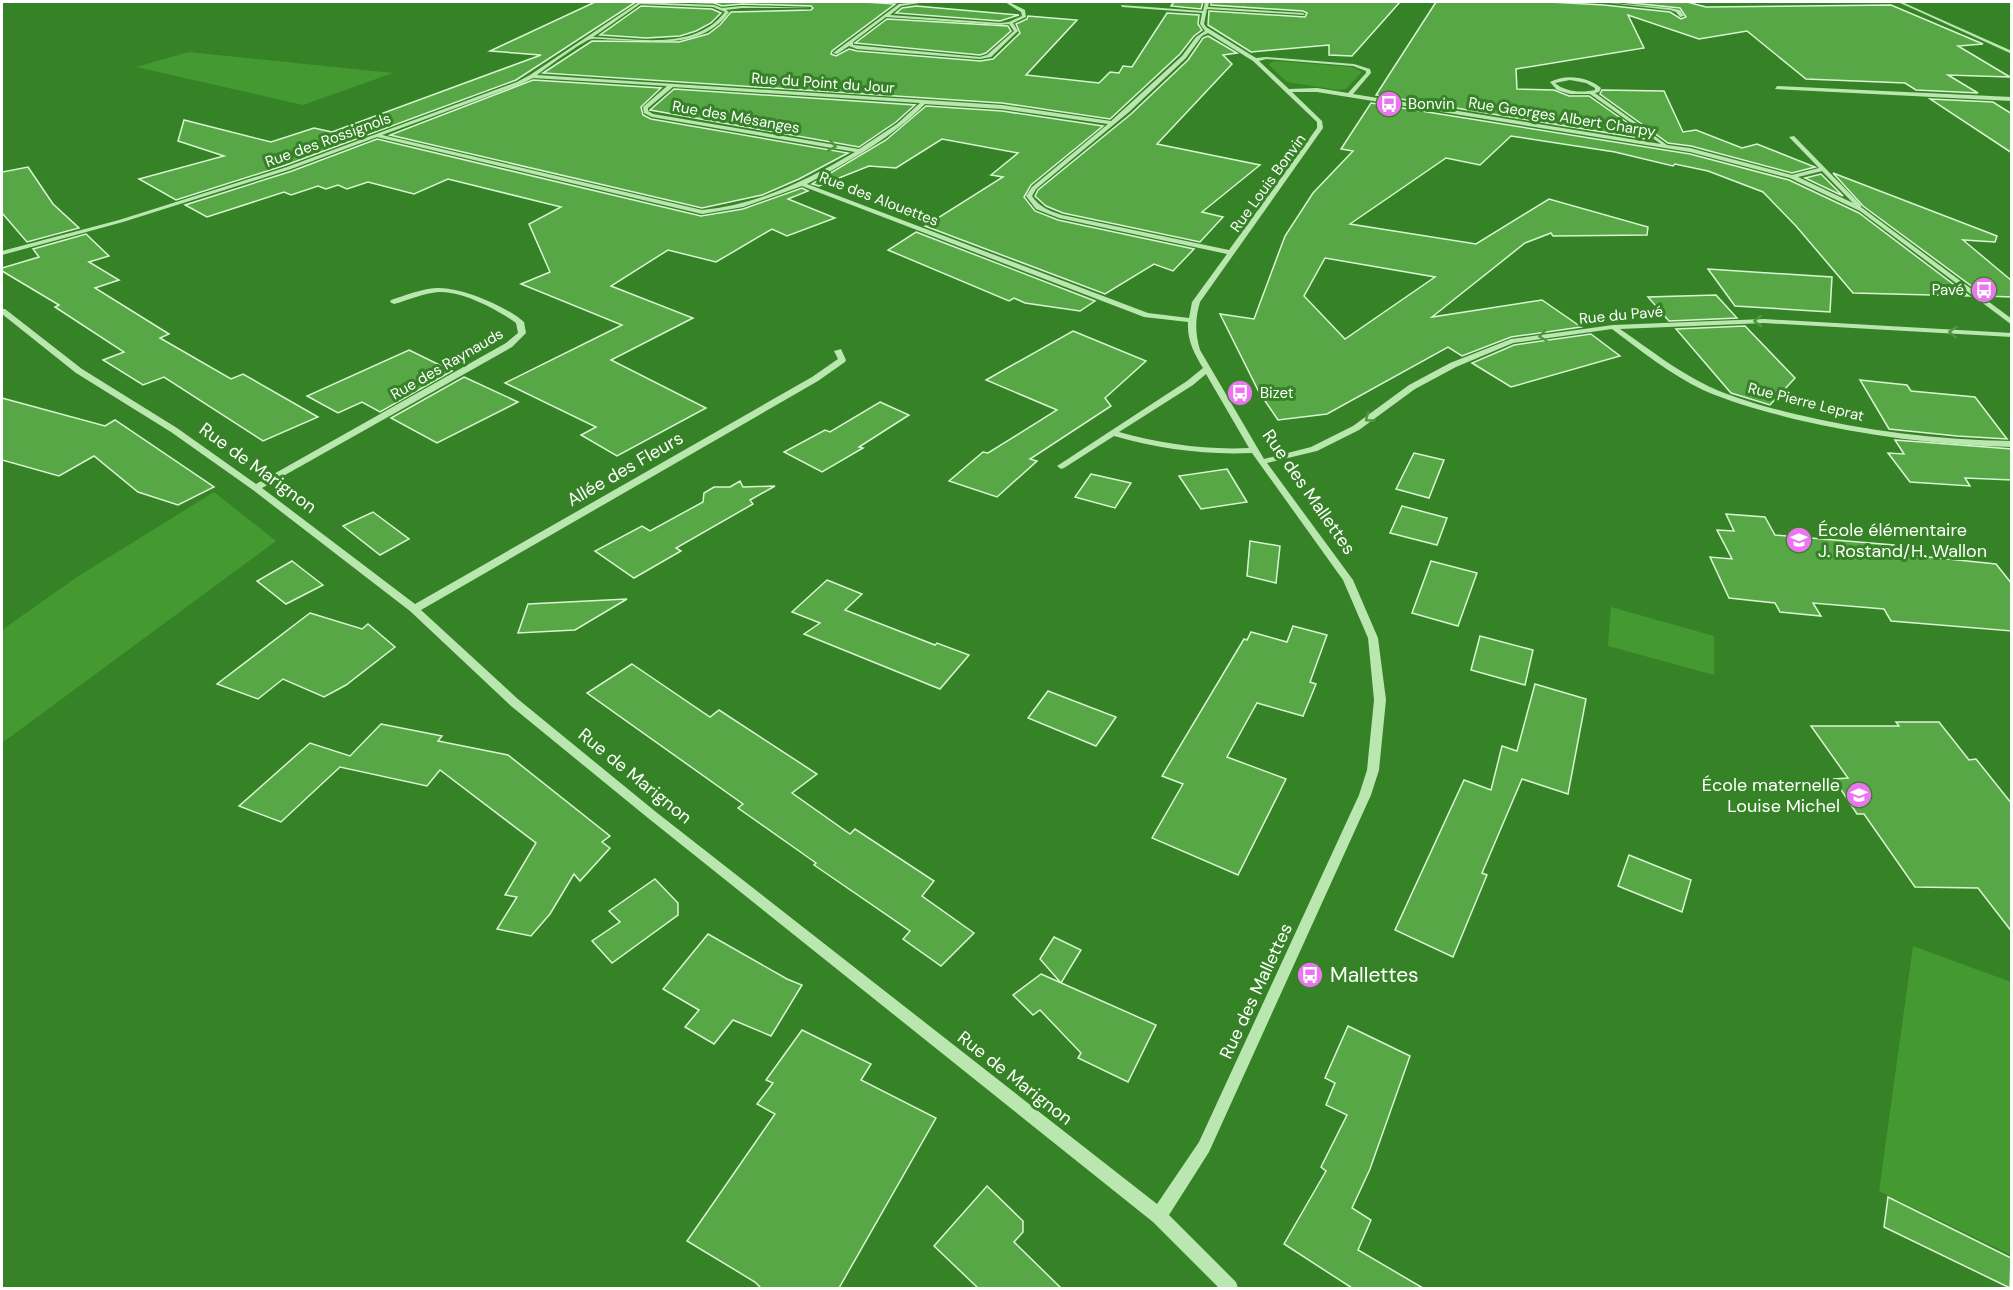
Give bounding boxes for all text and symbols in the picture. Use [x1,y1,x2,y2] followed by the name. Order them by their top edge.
[751,68,896,98] street label: Rue du Point du Jour
[1374,89,1404,119] bus stop icon: Bonvin
[1467,92,1658,142] street label: Rue Georges Albert Charpy
[1408,94,1455,114] place label: Bonvin
[671,96,801,138] street label: Rue des Mésanges
[262,108,394,172] street label: Rue des Rossignols
[1226,130,1310,236] street label: Rue Louis Bonvin
[826,139,836,152] one-way arrow
[817,167,941,231] street label: Rue des Alouettes
[1969,275,1999,305] bus stop icon: Pavé
[1932,280,1964,300] place label: Pavé
[1578,301,1664,329] street label: Rue du Pavé
[1754,315,1763,327] one-way arrow
[387,324,507,404] street label: Rue des Raynauds
[1949,325,1958,338] one-way arrow
[1539,330,1548,342] one-way arrow
[1225,378,1255,408] bus stop icon: Bizet
[1746,378,1866,426] street label: Rue Pierre Leprat
[1260,383,1294,403] place label: Bizet
[1365,411,1376,422] one-way arrow
[194,417,322,519] street label: Rue de Marignon
[1257,425,1361,559] street label: Rue des Mallettes
[563,426,687,512] street label: Allée des Fleurs
[1818,518,1987,563] place label: École élémentaire J. Rostand/H. Wallon
[1784,525,1814,555] school or university icon: École élémentaire J. Rostand/H. Wallon
[573,723,697,829] street label: Rue de Marignon
[1702,773,1840,818] place label: École maternelle Louise Michel
[1844,780,1874,810] school or university icon: École maternelle Louise Michel
[1214,919,1298,1063] street label: Rue des Mallettes
[1295,960,1325,990] bus stop icon: Mallettes
[1330,961,1419,989] place label: Mallettes
[953,1026,1077,1130] street label: Rue de Marignon

